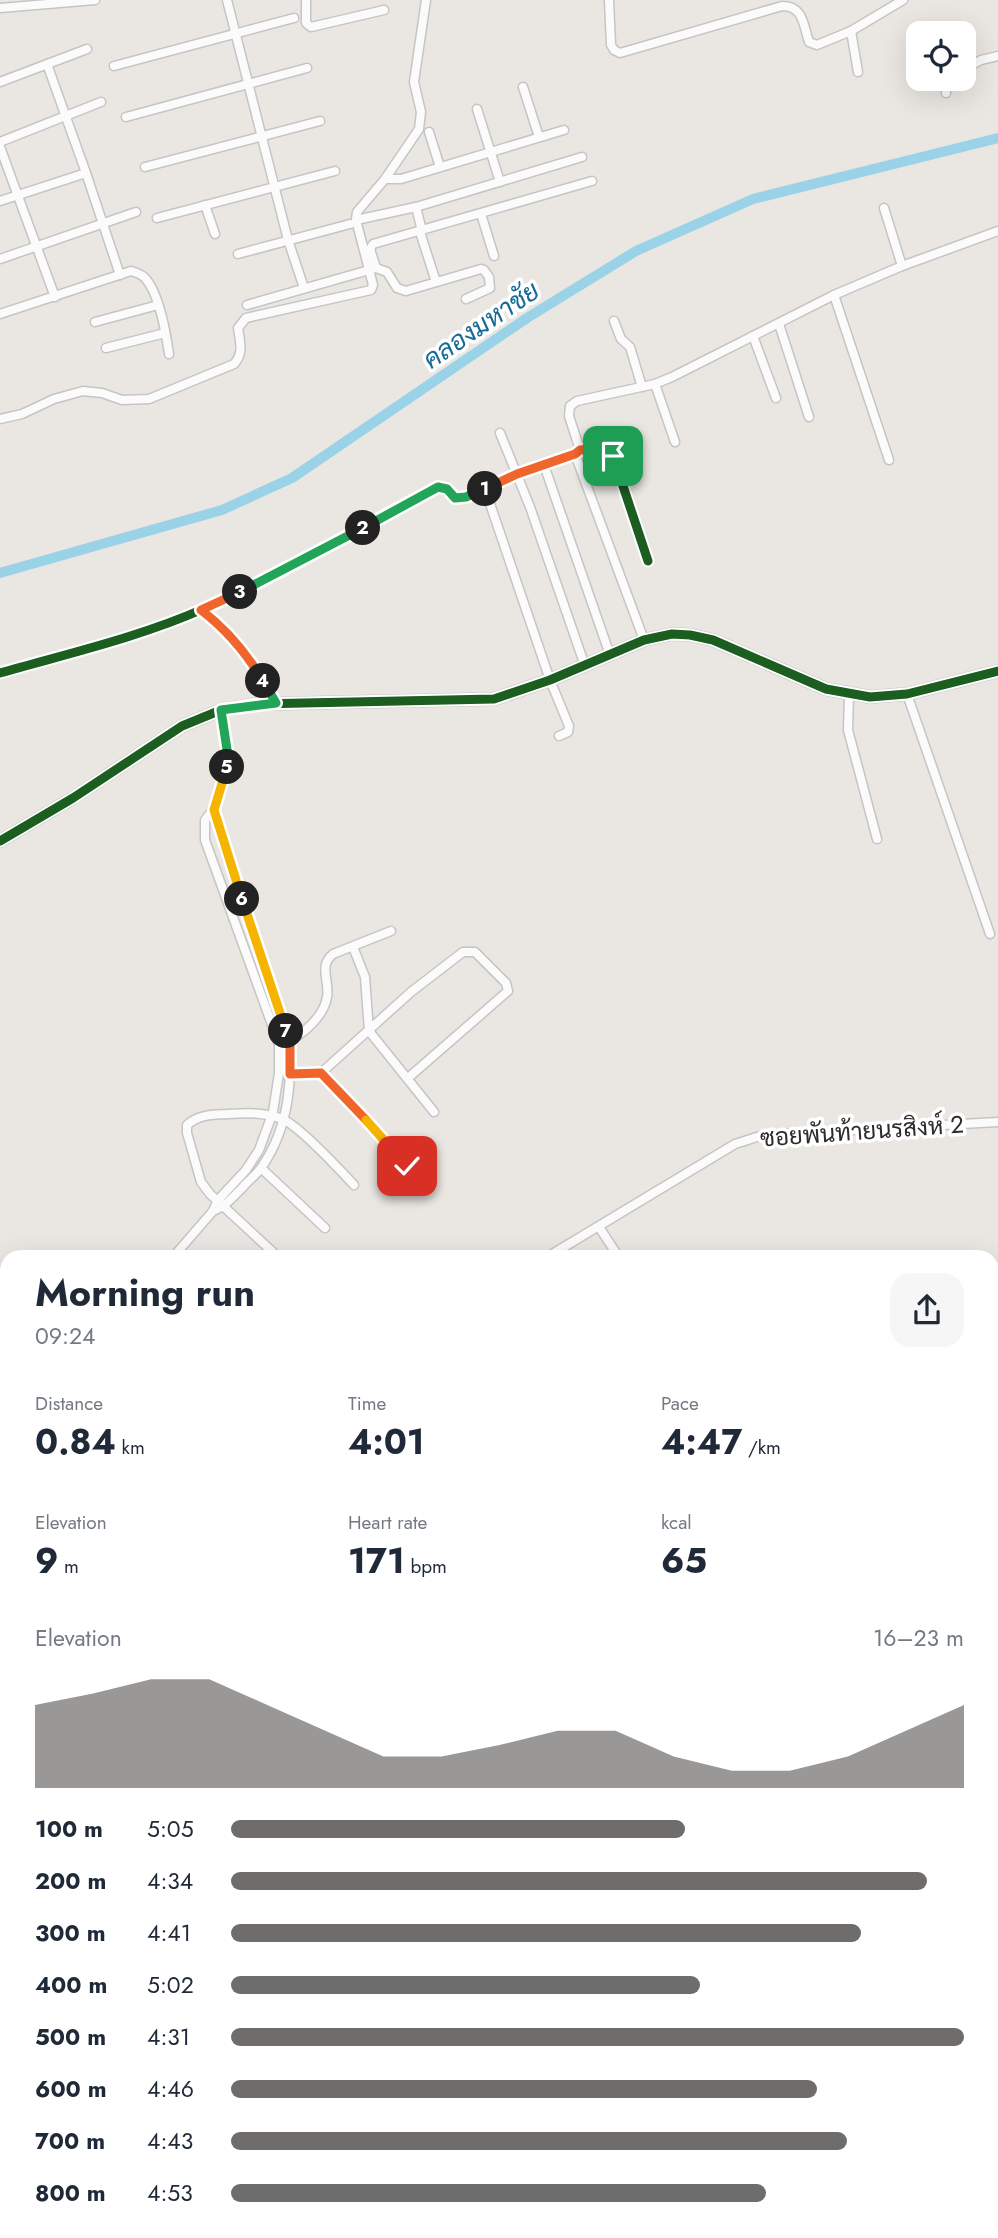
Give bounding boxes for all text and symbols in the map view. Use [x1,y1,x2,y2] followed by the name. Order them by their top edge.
[906,21,976,91] map controls
[906,21,976,91] button: locate
[415,272,547,378] water label: คลองมหาชัย
[583,426,643,486] pin
[594,437,632,475] icon: arrive
[468,472,503,506] pin: 1
[480,475,489,502] text: 1
[346,510,380,546] pin: 2
[356,514,369,541] text: 2
[222,574,258,610] pin: 3
[234,578,245,605] text: 3
[246,664,280,698] pin: 4
[256,667,269,694] text: 4
[210,750,244,784] pin: 5
[220,753,233,780] text: 5
[224,881,260,916] pin: 6
[235,885,248,912] text: 6
[268,1014,304,1048] pin: 7
[280,1017,291,1044] text: 7
[759,1106,965,1156] street label: ซอยพันท้ายนรสิงห์ 2
[377,1136,437,1196] pin
[388,1147,426,1185] icon: check
[35,1265,255,1320] text: Morning run
[890,1273,964,1347] button: share
[35,1319,95,1353] text: 09:24
[35,1390,103,1417] text: Distance
[348,1390,386,1417] text: Time
[661,1390,699,1417] text: Pace
[35,1417,116,1467] text: 0.84
[348,1417,425,1467] text: 4:01
[661,1417,742,1467] text: 4:47
[116,1434,145,1461] text: km
[742,1434,781,1461] text: /km
[35,1509,107,1536] text: Elevation
[348,1509,427,1536] text: Heart rate
[661,1509,692,1536] text: kcal
[35,1536,58,1586] text: 9
[348,1536,405,1586] text: 171
[661,1536,707,1586] text: 65
[58,1553,79,1580] text: m
[405,1553,447,1580] text: bpm
[35,1621,122,1655] text: Elevation
[873,1621,964,1655] text: 16–23 m
[35,1812,103,1846] text: 100 m
[147,1812,194,1846] text: 5:05
[35,1864,106,1898] text: 200 m
[147,1864,193,1898] text: 4:34
[35,1916,106,1950] text: 300 m
[147,1916,191,1950] text: 4:41
[35,1968,107,2002] text: 400 m
[147,1968,194,2002] text: 5:02
[35,2020,106,2054] text: 500 m
[147,2020,190,2054] text: 4:31
[35,2072,107,2106] text: 600 m
[147,2072,194,2106] text: 4:46
[35,2124,105,2158] text: 700 m
[147,2124,193,2158] text: 4:43
[35,2176,106,2210] text: 800 m
[147,2176,193,2210] text: 4:53

